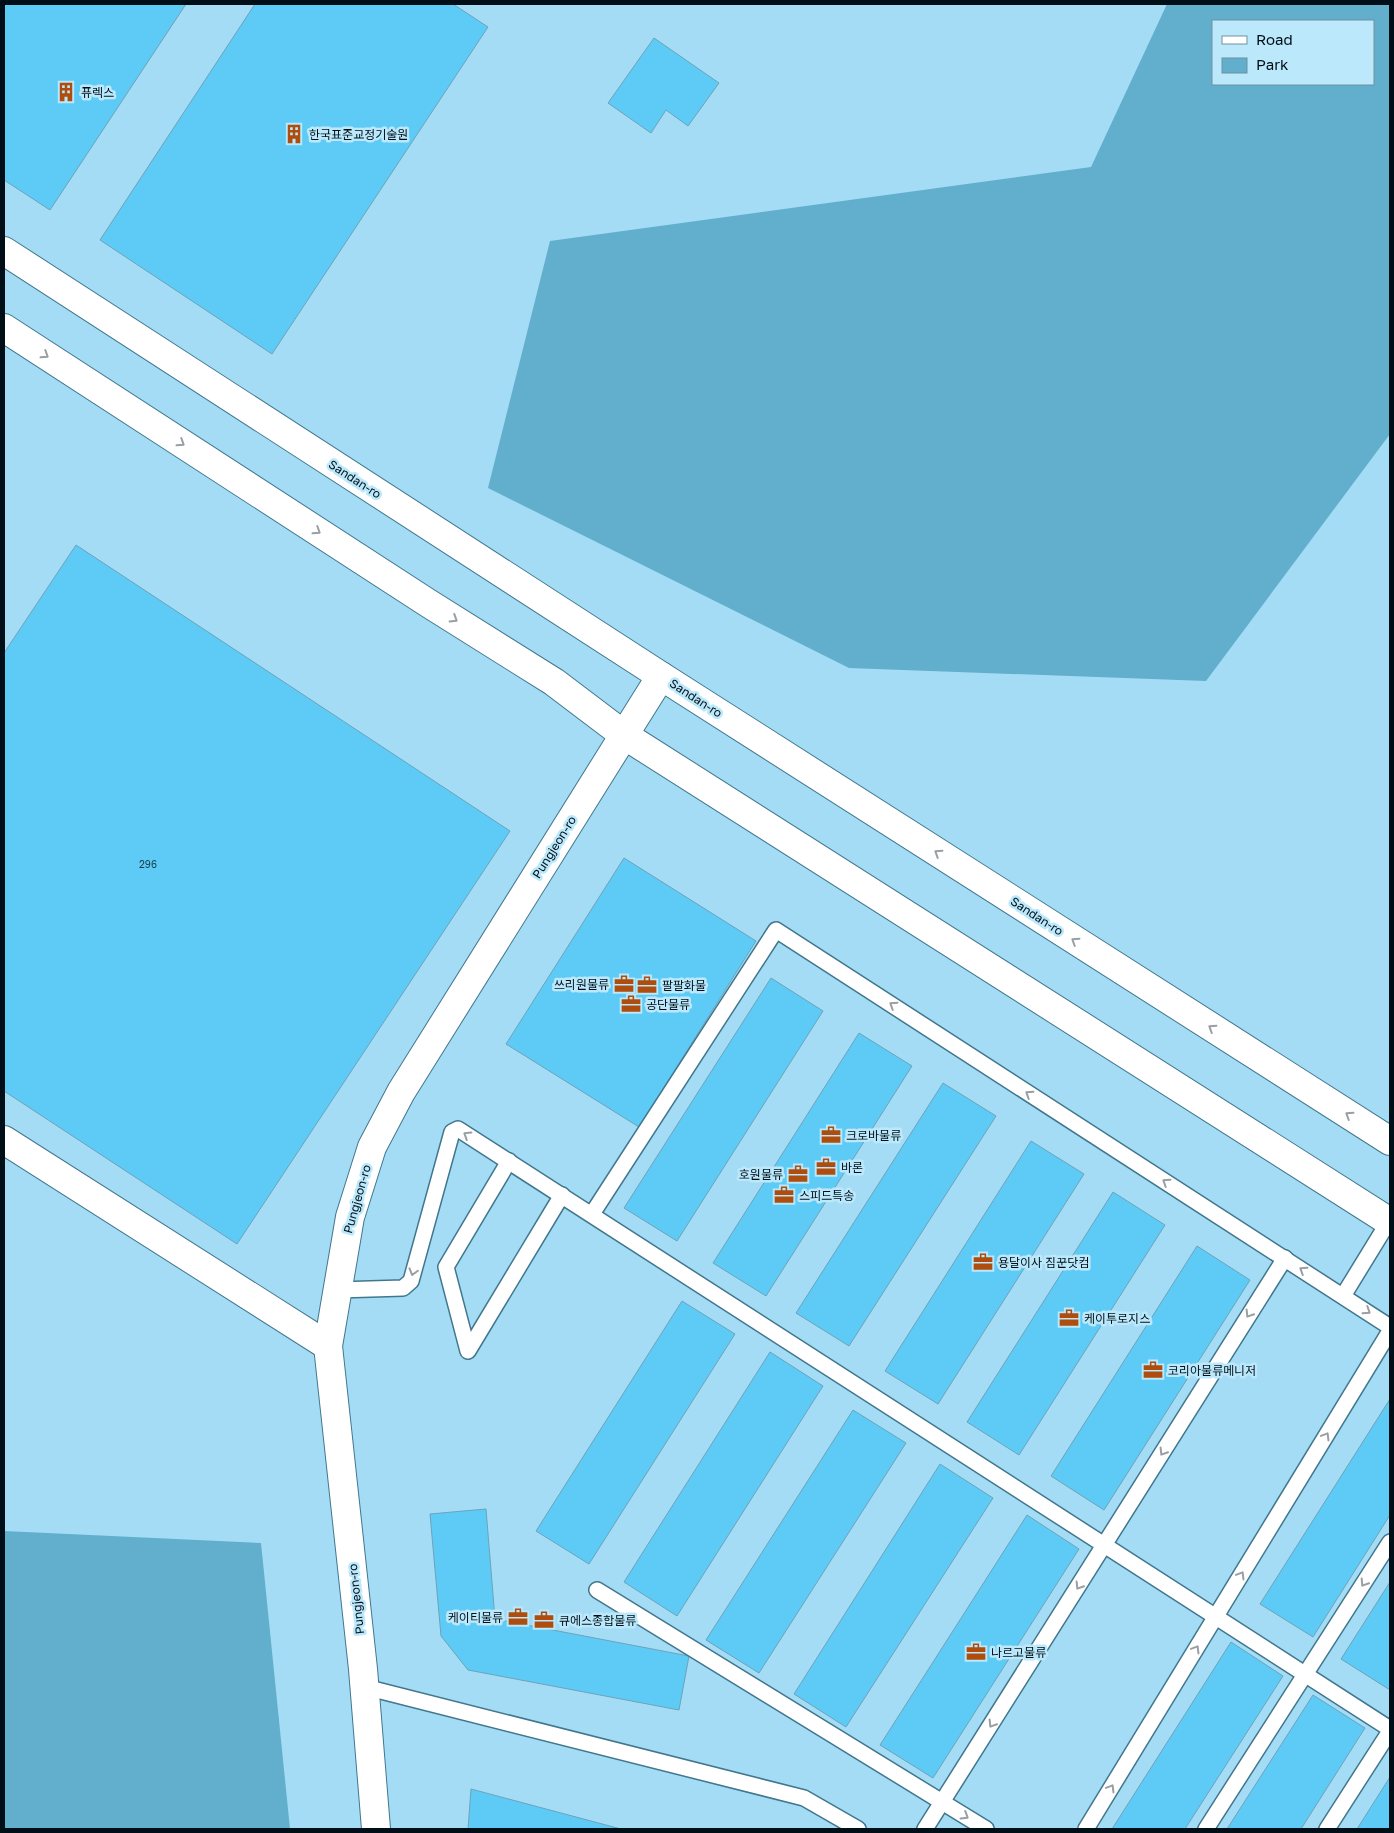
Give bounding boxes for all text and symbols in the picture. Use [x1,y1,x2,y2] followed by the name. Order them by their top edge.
[1212,20,1374,85] legend
[1256,30,1293,48] text: Road
[1256,55,1289,73] text: Park
[55,81,77,103] building icon: 퓨렉스
[81,85,114,100] place label: 퓨렉스
[283,123,305,145] building icon: 한국표준교정기술원
[309,127,408,142] place label: 한국표준교정기술원
[39,348,48,358] one-way arrow
[175,437,185,446] one-way arrow
[326,456,384,502] street label: Sandan-ro
[312,525,321,535] one-way arrow
[449,613,458,623] one-way arrow
[667,675,725,721] street label: Sandan-ro
[529,813,579,881] street label: Pungjeon-ro
[934,850,944,859] one-way arrow
[139,858,157,870] house number: 296
[1008,893,1066,939] street label: Sandan-ro
[1071,937,1080,947] one-way arrow
[613,973,635,995] office icon: 쓰리원물류
[636,974,658,996] office icon: 팔팔화물
[554,977,609,992] place label: 쓰리원물류
[662,978,706,993] place label: 팔팔화물
[620,993,642,1015] office icon: 공단물류
[646,997,690,1012] place label: 공단물류
[889,1002,898,1012] one-way arrow
[1209,1025,1218,1034] one-way arrow
[1026,1090,1035,1100] one-way arrow
[1346,1112,1355,1122] one-way arrow
[820,1124,842,1146] office icon: 크로바물류
[846,1128,901,1143] place label: 크로바물류
[464,1132,473,1141] one-way arrow
[815,1156,837,1178] office icon: 바론
[841,1160,863,1175] place label: 바론
[340,1163,374,1235] street label: Pungjeon-ro
[787,1163,809,1185] office icon: 호원물류
[739,1167,783,1182] place label: 호원물류
[1162,1178,1171,1188] one-way arrow
[773,1184,795,1206] office icon: 스피드특송
[799,1188,854,1203] place label: 스피드특송
[972,1251,994,1273] office icon: 용달이사 짐꾼닷컴
[998,1255,1089,1270] place label: 용달이사 짐꾼닷컴
[1299,1266,1308,1276] one-way arrow
[409,1267,419,1275] one-way arrow
[1362,1305,1371,1315] one-way arrow
[1058,1307,1080,1329] office icon: 케이투로지스
[1246,1309,1256,1318] one-way arrow
[1084,1311,1150,1326] place label: 케이투로지스
[1142,1359,1164,1381] office icon: 코리아물류메니저
[1168,1363,1256,1378] place label: 코리아물류메니저
[1319,1433,1329,1442] one-way arrow
[1160,1446,1169,1456] one-way arrow
[345,1563,367,1635] street label: Pungjeon-ro
[1235,1571,1245,1580] one-way arrow
[1361,1578,1370,1587] one-way arrow
[1075,1581,1085,1590] one-way arrow
[507,1606,529,1628] office icon: 케이티물류
[533,1609,555,1631] office icon: 큐에스종합물류
[448,1610,503,1625] place label: 케이티물류
[559,1613,636,1628] place label: 큐에스종합물류
[965,1641,987,1663] office icon: 나르고물류
[991,1645,1046,1660] place label: 나르고물류
[1189,1646,1199,1655] one-way arrow
[989,1718,999,1727] one-way arrow
[1105,1784,1114,1793] one-way arrow
[959,1809,968,1819] one-way arrow

